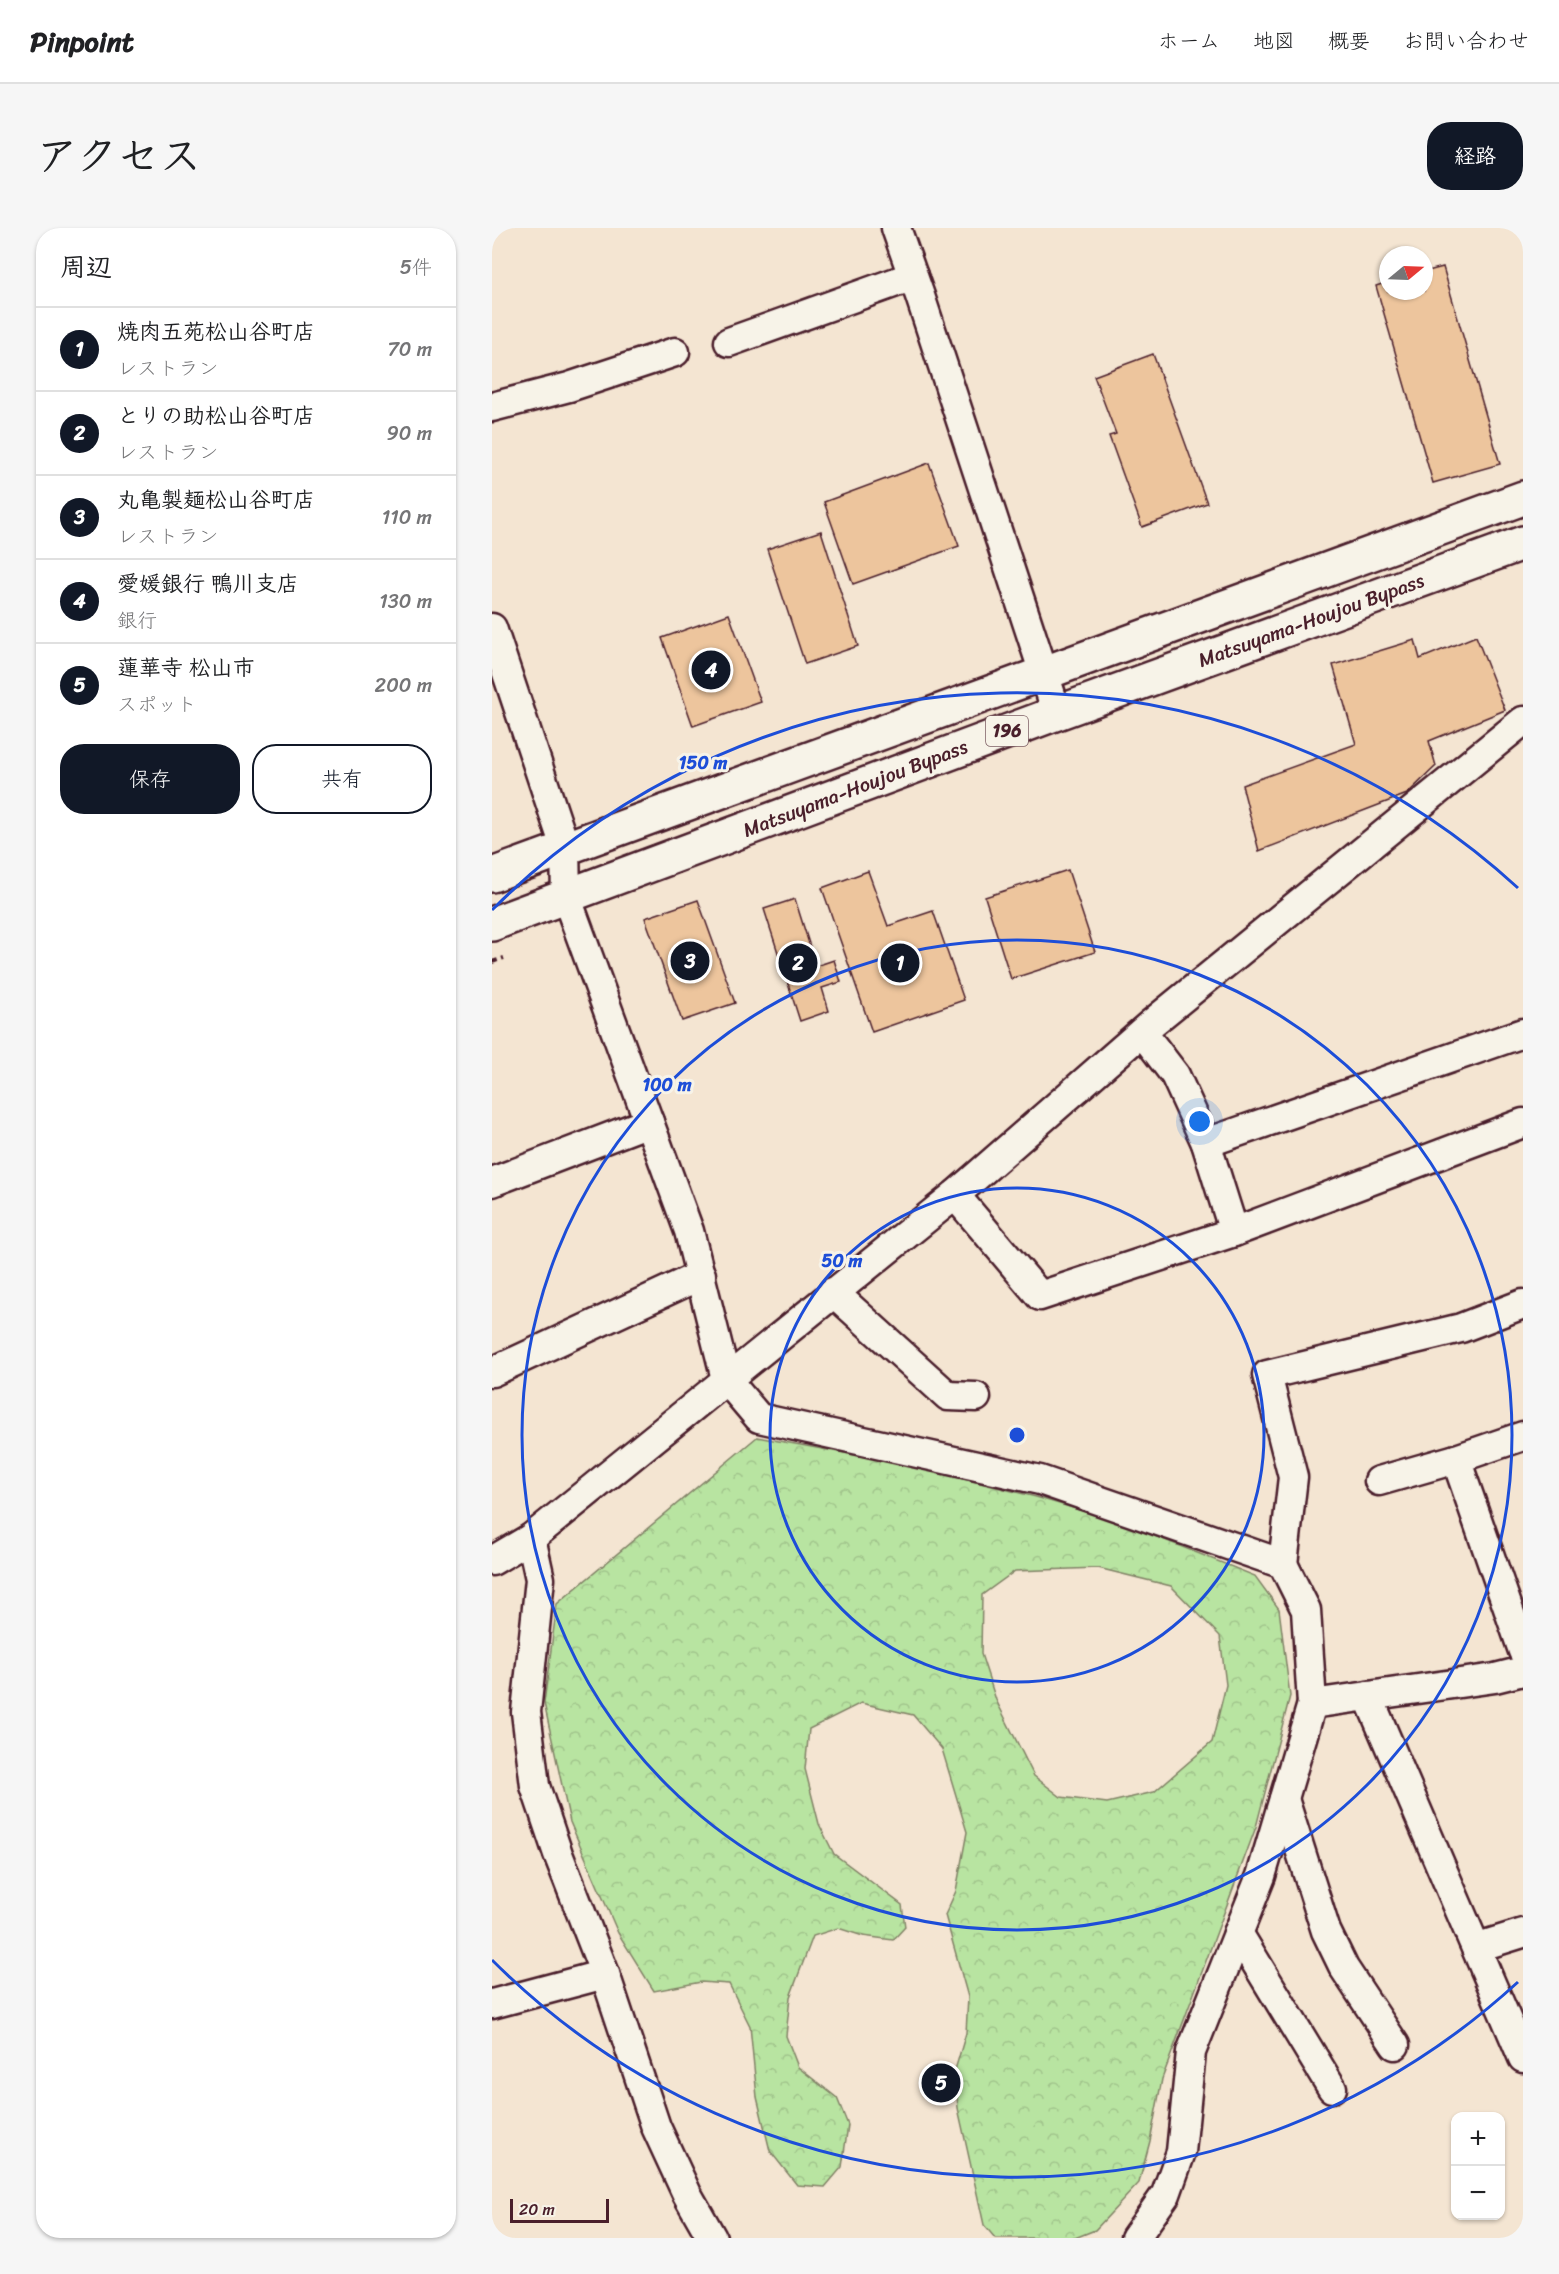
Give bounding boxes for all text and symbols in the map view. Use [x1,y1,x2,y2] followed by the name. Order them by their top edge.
[30,17,134,66] text: Pinpoint
[1158,22,1220,60] text: ホーム
[1253,22,1295,60] text: 地図
[1328,22,1370,60] text: 概要
[1403,22,1529,60] text: お問い合わせ
[36,119,201,193] text: アクセス
[1427,122,1523,190] button: 経路
[60,244,112,290] text: 周辺
[1379,246,1433,300] north arrow
[400,250,432,285] text: 5件
[117,312,315,351] text: 焼肉五苑松山谷町店
[75,332,84,367] text: 1
[387,332,432,367] text: 70 m
[117,351,219,386] text: レストラン
[117,396,315,435] text: とりの助松山谷町店
[74,416,85,451] text: 2
[387,416,432,451] text: 90 m
[117,435,219,470] text: レストラン
[117,480,315,519] text: 丸亀製麺松山谷町店
[74,500,85,535] text: 3
[382,500,432,535] text: 110 m
[117,519,219,554] text: レストラン
[1193,563,1430,678] street label: Matsuyama-Houjou Bypass
[117,564,299,603] text: 愛媛銀行 鴨川支店
[73,584,86,619] text: 4
[379,584,432,619] text: 130 m
[117,603,157,638] text: 銀行
[117,648,255,687] text: 蓮華寺 松山市
[692,648,730,692] pin: 4
[73,668,86,703] text: 5
[375,668,432,703] text: 200 m
[117,687,197,722] text: スポット
[986,716,1028,746] road number: 196
[738,729,974,848] street label: Matsuyama-Houjou Bypass
[60,744,240,814] button: 保存
[252,744,432,814] button: 共有
[679,747,727,779] text: 150 m
[670,938,710,984] pin: 3
[778,940,818,986] pin: 2
[880,940,920,986] pin: 1
[643,1069,692,1101] text: 100 m
[1185,1107,1214,1136] your location
[822,1245,863,1277] text: 50 m
[1007,1425,1027,1445] centre of rings
[922,2060,960,2106] pin: 5
[1451,2112,1505,2220] map controls
[1451,2112,1505,2166] button: +
[1451,2166,1505,2220] button: −
[519,2195,555,2224] text: 20 m
[510,2196,609,2224] scale bar

